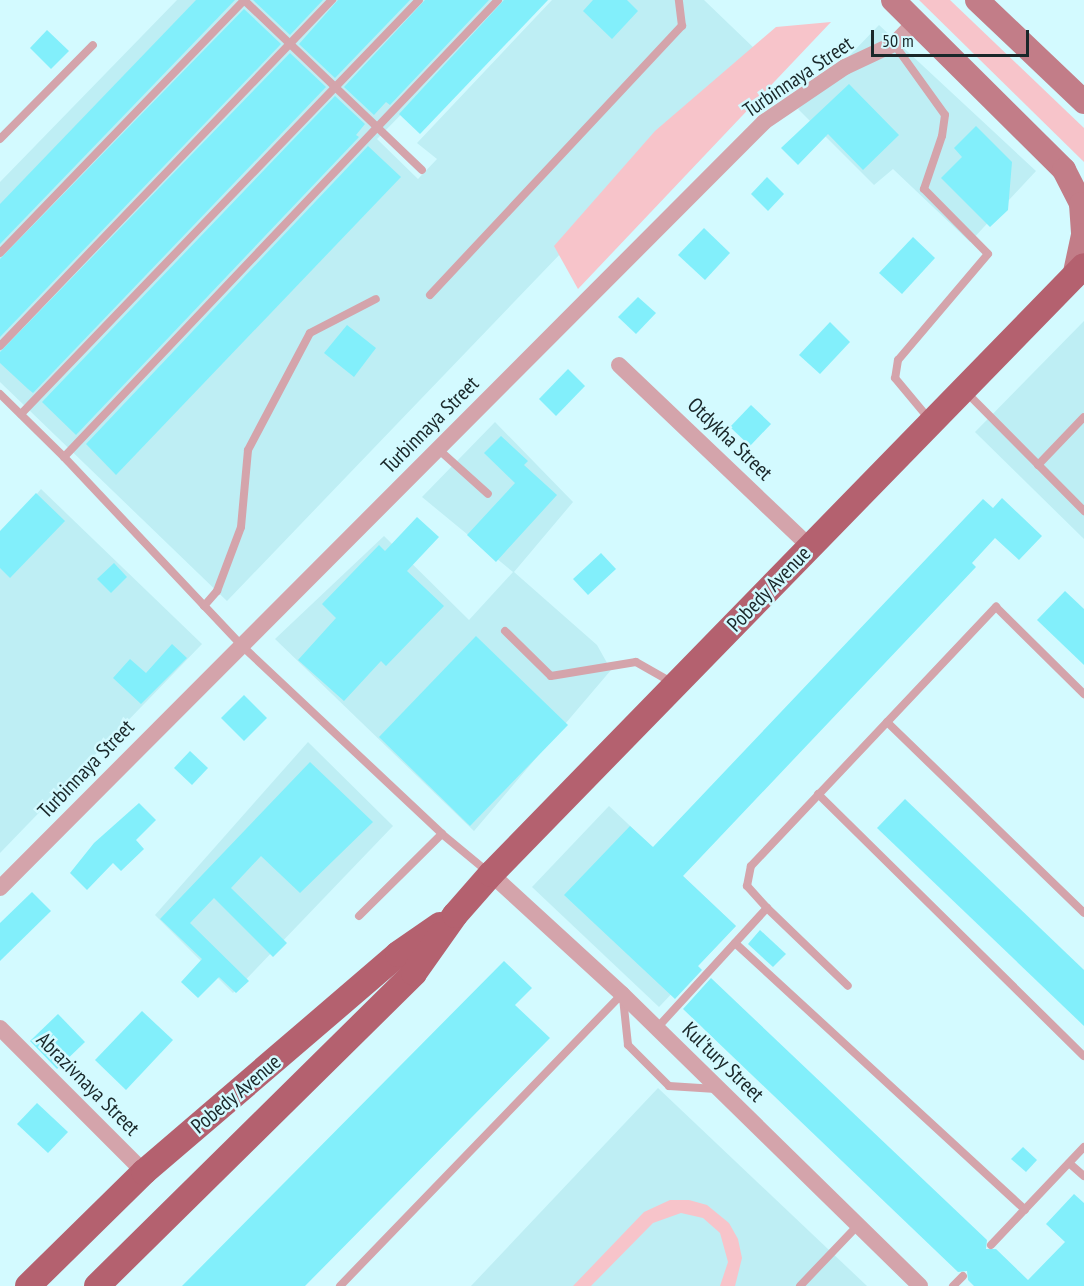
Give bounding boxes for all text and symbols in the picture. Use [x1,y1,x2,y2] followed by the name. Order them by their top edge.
[874,18,1032,56] scale bar
[882,29,914,52] text: 50 m
[738,31,858,123] street label: Turbinnaya Street
[376,371,484,479] street label: Turbinnaya Street
[682,392,778,486] street label: Otdykha Street
[722,541,816,637] street label: Pobedy Avenue
[33,714,139,824] street label: Turbinnaya Street
[677,1017,769,1107] street label: Kul'tury Street
[31,1027,145,1141] street label: Abrazivnaya Street
[186,1049,286,1139] street label: Pobedy Avenue

